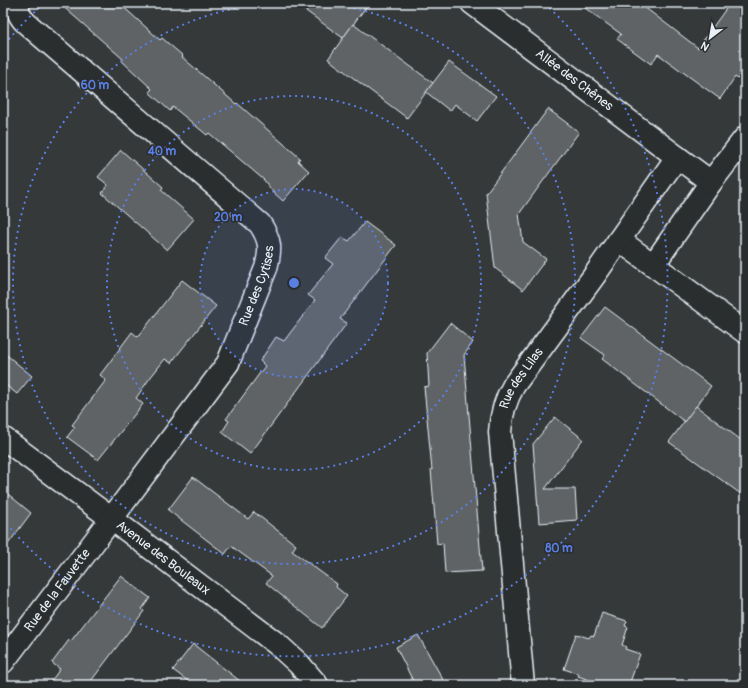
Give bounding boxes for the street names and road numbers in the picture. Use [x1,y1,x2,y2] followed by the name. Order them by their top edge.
[532,46,617,114] street label: Allée des Chênes
[236,245,277,328] street label: Rue des Cytises
[496,344,547,411] street label: Rue des Lilas
[113,517,213,598] street label: Avenue des Bouleaux
[21,545,94,635] street label: Rue de la Fauvette

